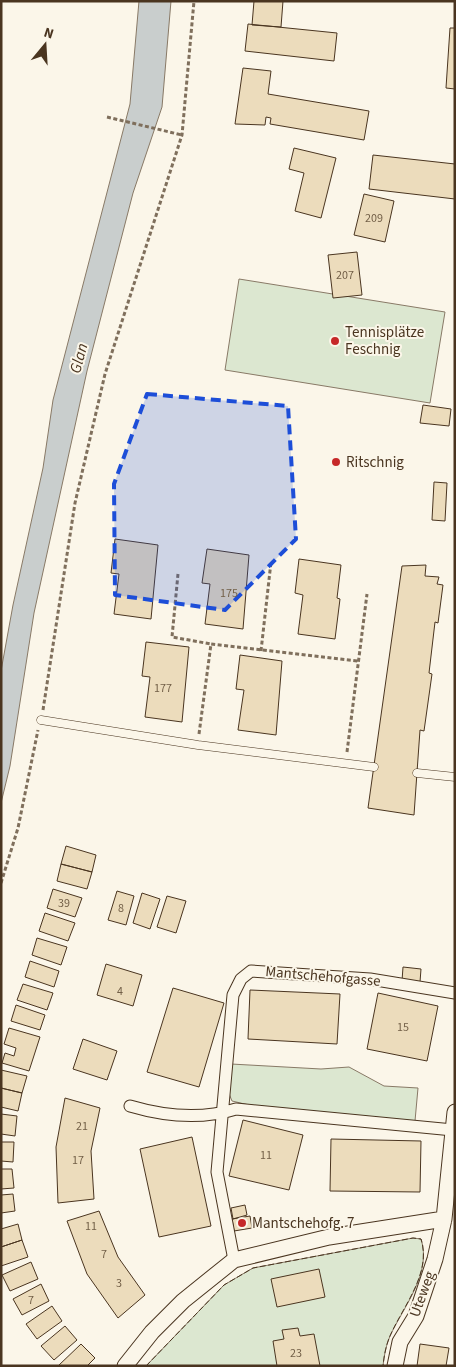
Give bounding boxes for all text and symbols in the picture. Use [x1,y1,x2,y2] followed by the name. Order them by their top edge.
[20,20,70,70] north arrow
[41,23,56,45] text: N
[365,210,383,227] house number: 209
[336,267,354,284] house number: 207
[345,322,424,360] place label: Tennisplätze Feschnig
[329,335,341,347] marker: Tennisplätze Feschnig
[64,341,94,376] water label: Glan
[346,452,404,473] place label: Ritschnig
[330,456,342,468] marker: Ritschnig
[220,585,238,602] house number: 175
[154,680,172,697] house number: 177
[58,895,70,912] house number: 39
[118,900,124,917] house number: 8
[264,961,381,992] street label: Mantschehofgasse
[117,983,123,1000] house number: 4
[397,1019,409,1036] house number: 15
[76,1118,88,1135] house number: 21
[260,1147,272,1164] house number: 11
[72,1152,84,1169] house number: 17
[252,1213,355,1234] place label: Mantschehofg. 7
[236,1217,248,1229] marker: Mantschehofg. 7
[85,1218,97,1235] house number: 11
[101,1246,107,1263] house number: 7
[404,1268,441,1320] street label: Uteweg
[116,1275,122,1292] house number: 3
[28,1292,34,1309] house number: 7
[290,1345,302,1362] house number: 23

